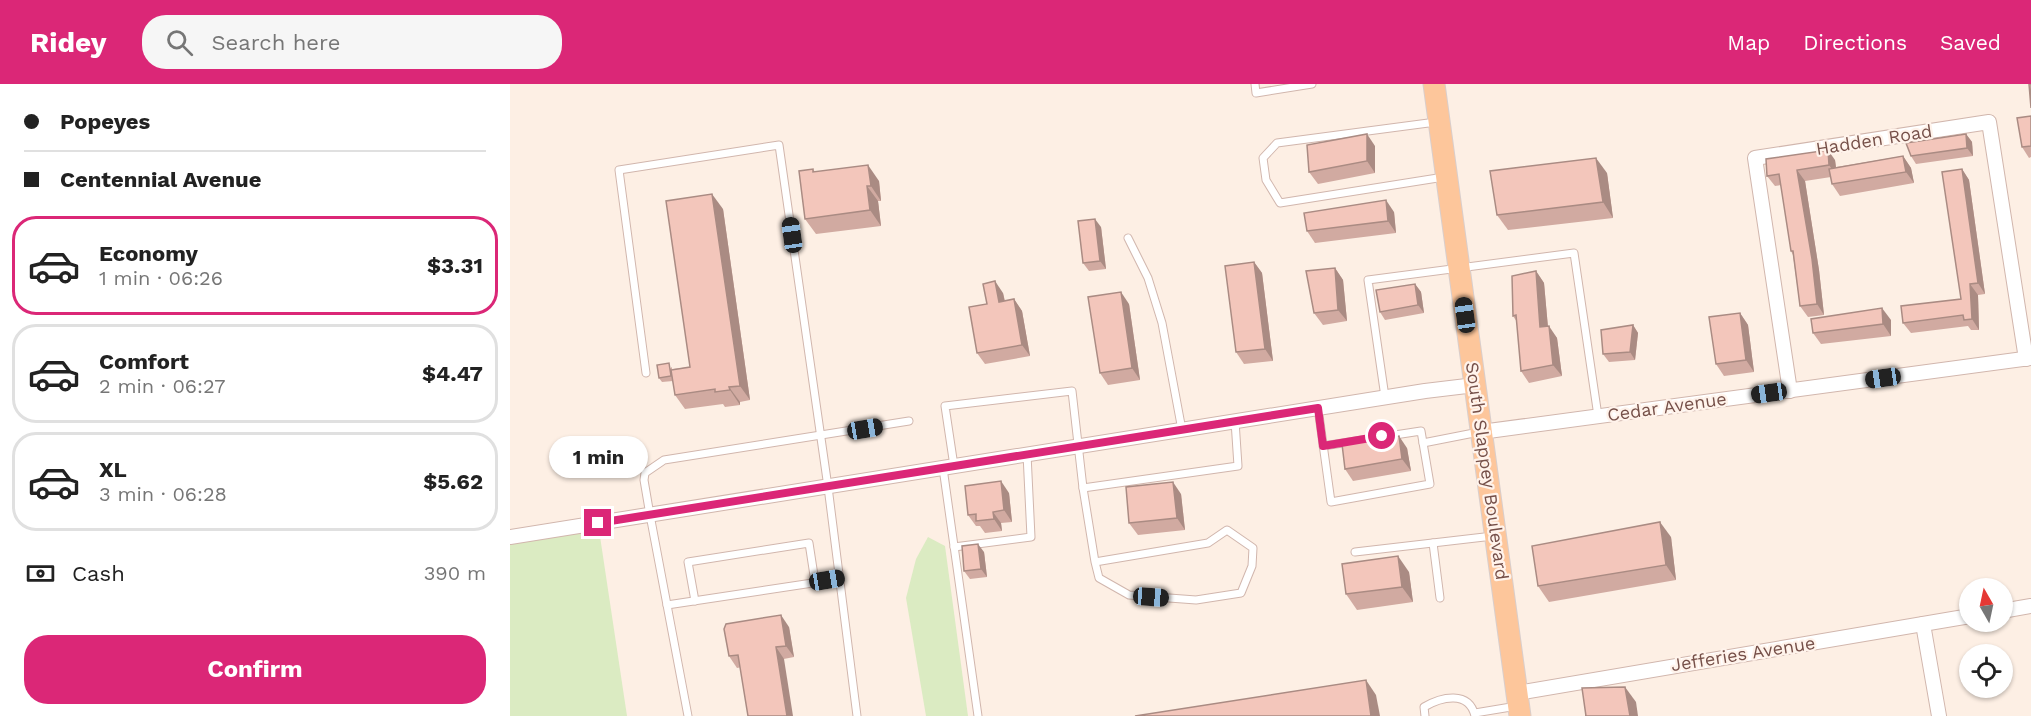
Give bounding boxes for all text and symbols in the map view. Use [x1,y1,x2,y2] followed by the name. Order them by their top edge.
[142,15,562,69] search box
[30,26,106,59] text: Ridey
[163,26,196,59] icon: search
[211,30,340,55] text: Search here
[1727,30,1770,55] text: Map
[1803,30,1907,55] text: Directions
[1940,30,2001,55] text: Saved
[60,109,150,134] text: Popeyes
[1814,120,1934,159] street label: Hadden Road
[60,167,261,192] text: Centennial Avenue
[781,216,803,254] car
[27,239,81,293] icon: car
[99,241,198,266] text: Economy
[427,253,483,278] text: $3.31
[99,266,223,290] text: 1 min · 06:26
[1454,296,1476,334] car
[27,347,81,401] icon: car
[99,349,189,374] text: Comfort
[422,361,483,386] text: $4.47
[1462,361,1513,581] street label: South Slappey Boulevard
[1864,367,1902,389] car
[99,374,225,398] text: 2 min · 06:27
[1750,382,1788,404] car
[1606,388,1728,425] street label: Cedar Avenue
[846,417,884,441] car
[1368,422,1395,449] route start
[548,436,648,478] callout: 1 min
[573,445,624,469] text: 1 min
[27,455,81,509] icon: car
[99,457,127,482] text: XL
[423,469,483,494] text: $5.62
[99,482,227,506] text: 3 min · 06:28
[584,509,611,536] route end
[24,557,57,590] icon: cash
[72,561,125,586] text: Cash
[424,561,486,585] text: 390 m
[808,568,846,592] car
[1959,578,2013,632] north arrow
[1959,578,2013,698] map controls
[1132,587,1170,607] car
[1669,632,1817,675] street label: Jefferies Avenue
[24,635,486,704] button: Confirm
[1959,644,2013,698] button: locate

